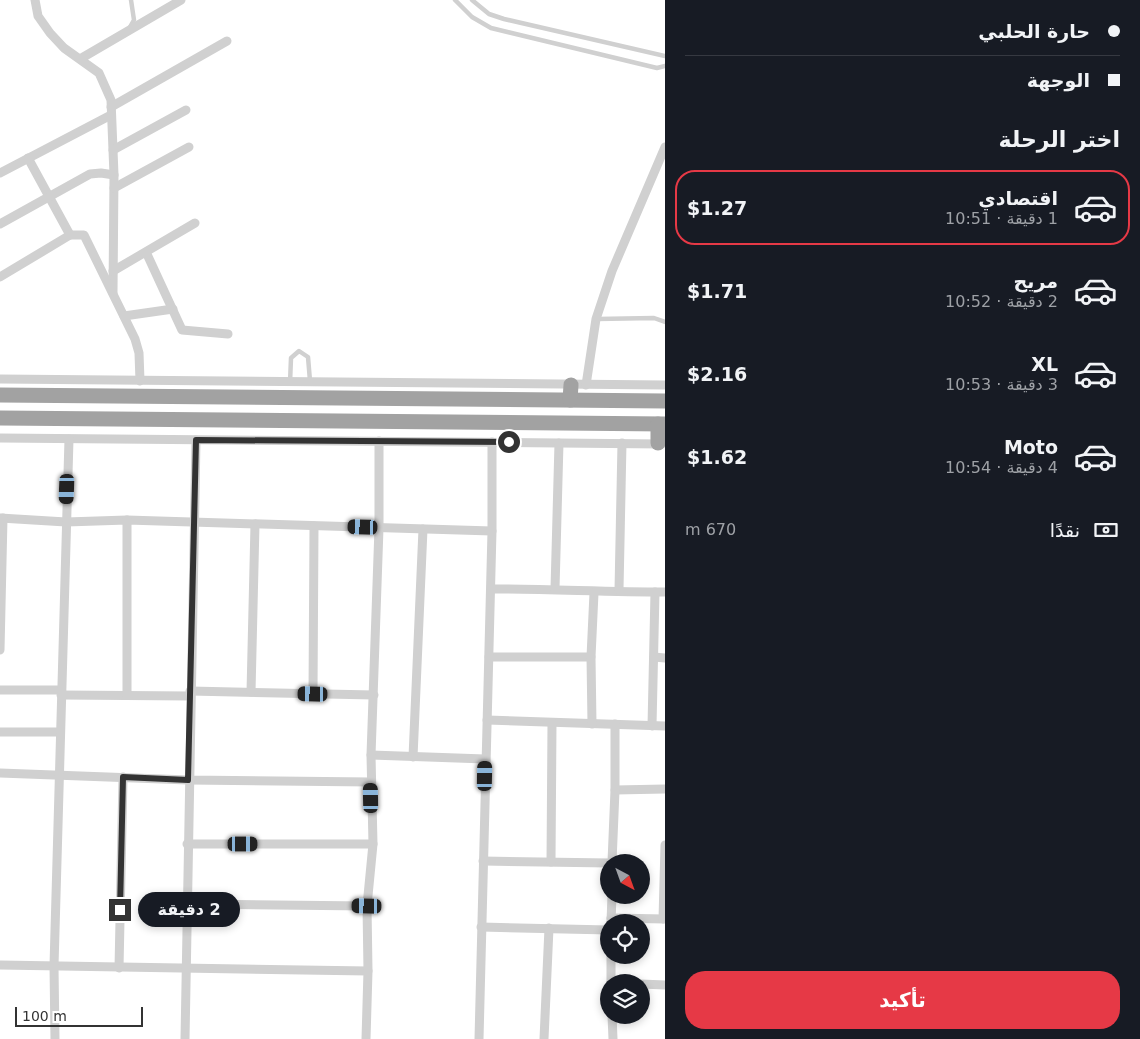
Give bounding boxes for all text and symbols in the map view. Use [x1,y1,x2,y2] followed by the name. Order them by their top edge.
[978,20,1090,42] text: حارة الحلبي
[1027,69,1090,91] text: الوجهة
[999,127,1120,152] text: اختر الرحلة
[1073,185,1118,230] icon: car
[978,187,1058,209] text: اقتصادي
[687,197,747,219] text: $1.27
[945,209,1058,228] text: 1 دقيقة · 10:51
[1073,268,1118,313] icon: car
[1014,270,1058,292] text: مريح
[687,280,747,302] text: $1.71
[945,292,1058,311] text: 2 دقيقة · 10:52
[1073,351,1118,396] icon: car
[1031,353,1058,375] text: XL
[687,363,747,385] text: $2.16
[945,375,1058,394] text: 3 دقيقة · 10:53
[498,431,520,453] route start
[1073,434,1118,479] icon: car
[1004,436,1058,458] text: Moto
[687,446,747,468] text: $1.62
[945,458,1058,477] text: 4 دقيقة · 10:54
[58,474,75,504] car
[1092,516,1120,544] icon: cash
[347,519,378,535] car
[1050,519,1080,541] text: نقدًا
[685,520,736,539] text: 670 m
[297,686,328,702] car
[477,761,492,791] car
[363,783,378,813] car
[228,837,258,852] car
[600,854,650,904] north arrow
[600,854,650,1024] map controls
[138,892,240,928] callout: 2 دقيقة
[351,898,382,914] car
[109,899,131,921] route end
[157,900,221,919] text: 2 دقيقة
[600,914,650,964] button: locate
[685,971,1120,1029] button: تأكيد
[600,974,650,1024] button: layers
[15,1004,142,1027] scale bar
[22,1008,67,1024] text: 100 m

